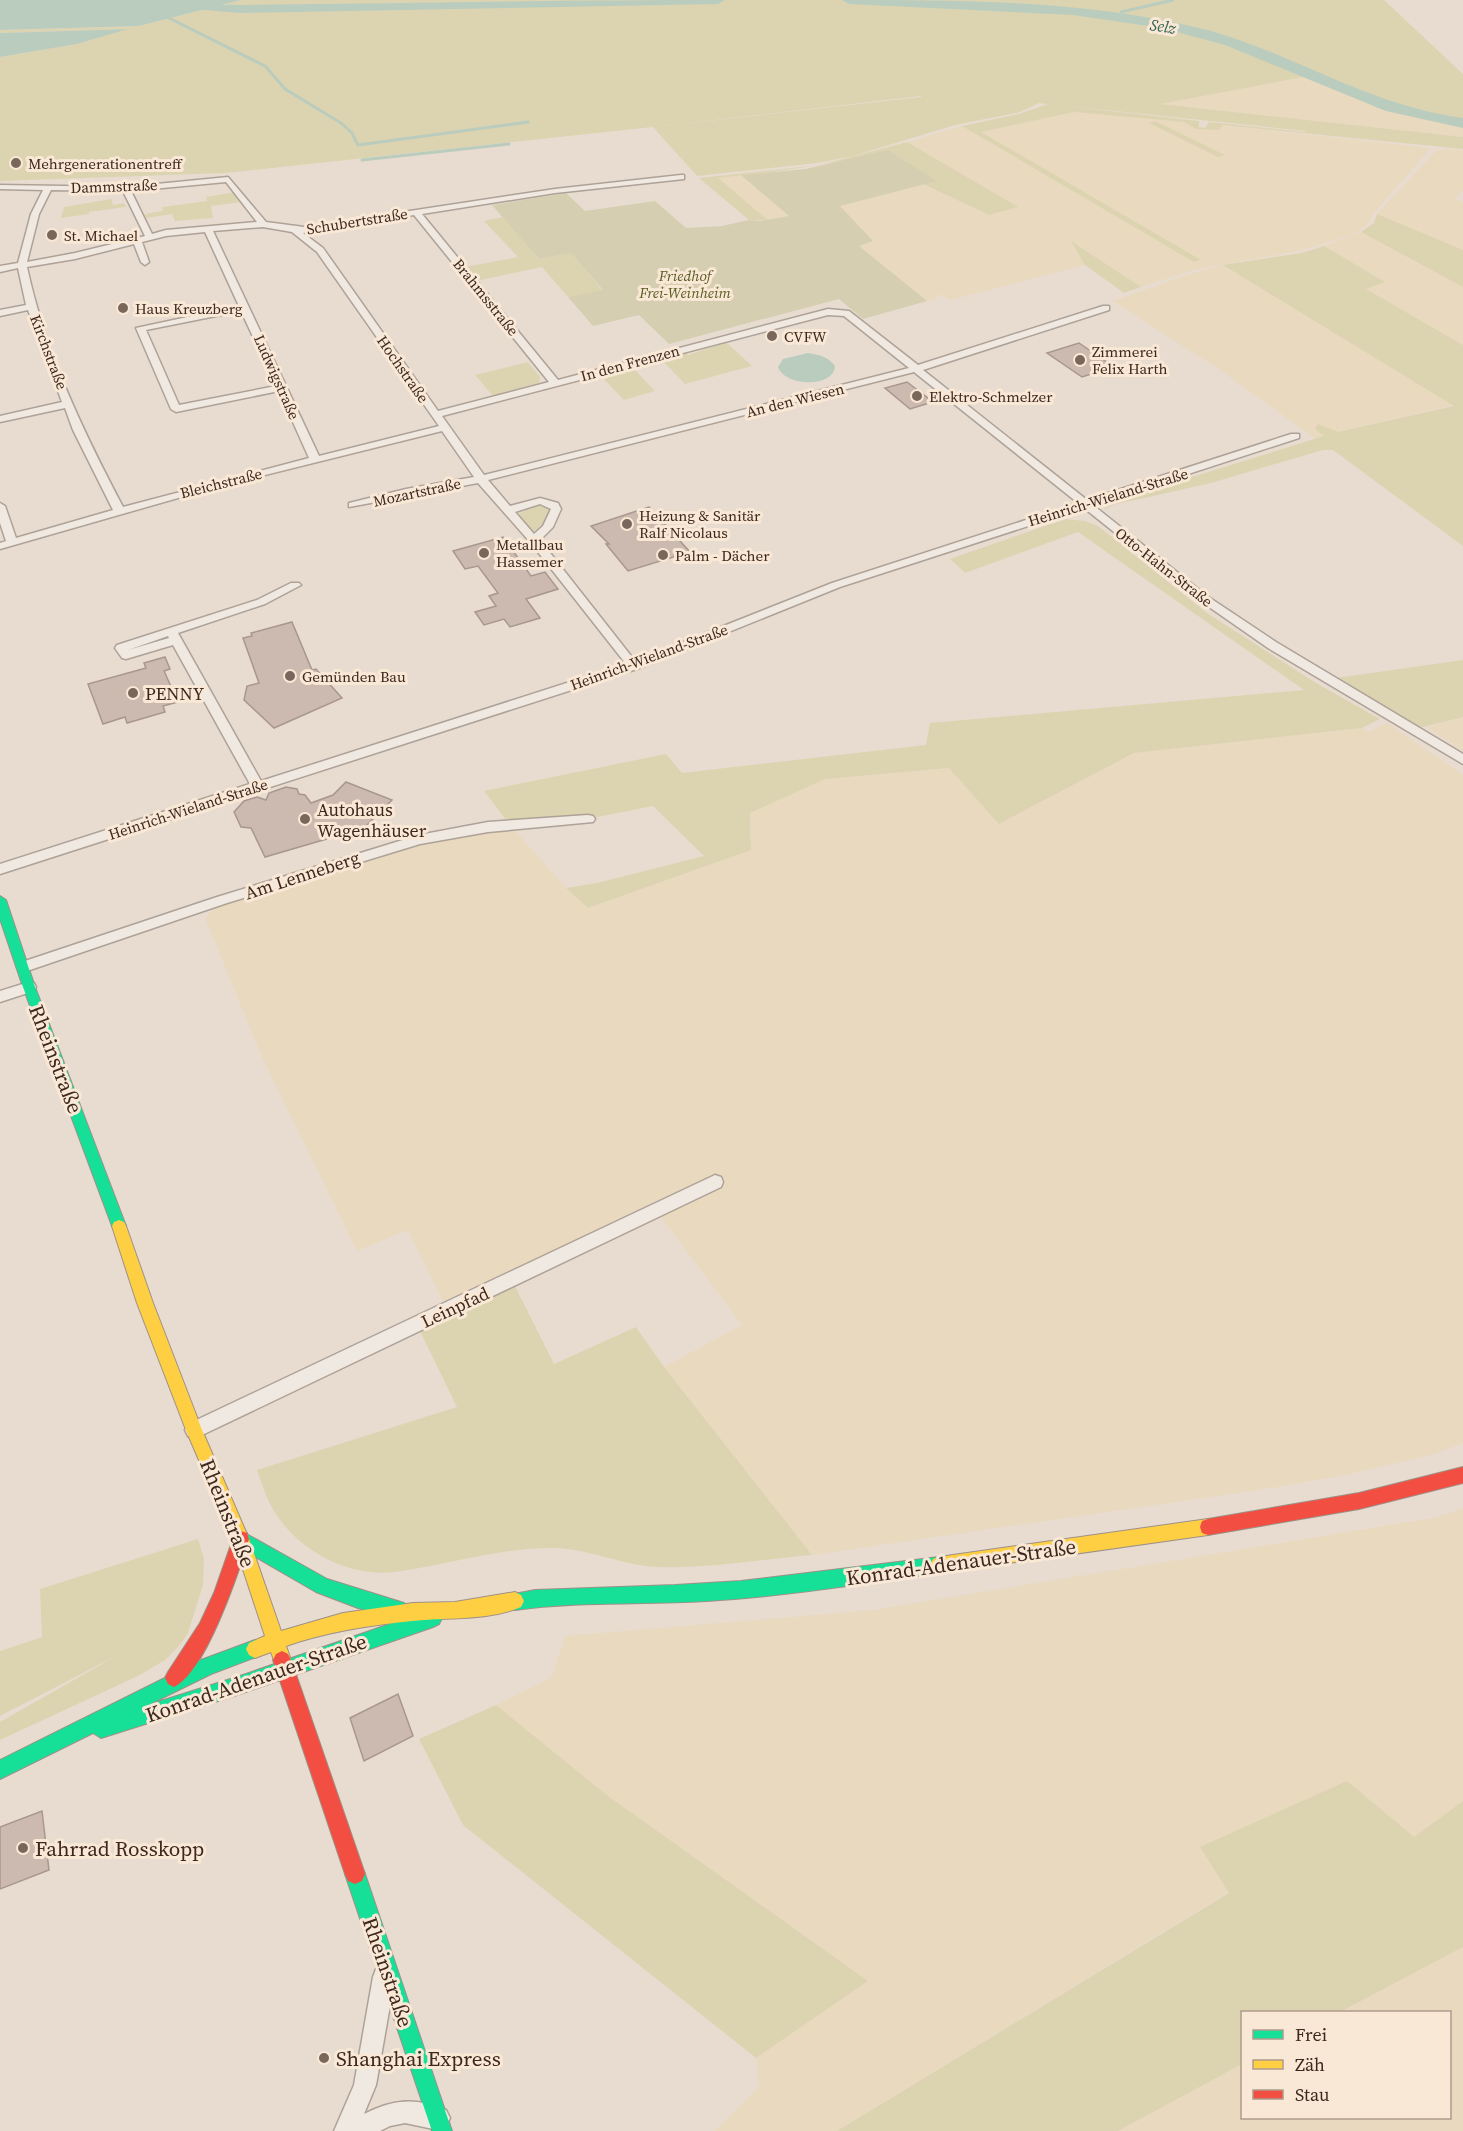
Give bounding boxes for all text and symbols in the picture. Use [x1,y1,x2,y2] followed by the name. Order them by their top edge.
[1149,13,1178,39] water label: Selz
[28,153,183,174] place label: Mehrgenerationentreff
[9,156,23,170] marker: Mehrgenerationentreff
[70,174,158,198] street label: Dammstraße
[305,203,409,239] street label: Schubertstraße
[64,225,139,246] place label: St. Michael
[45,228,59,242] marker: St. Michael
[448,254,524,340] street label: Brahmsstraße
[638,265,731,303] park label: Friedhof Frei-Weinheim
[135,298,243,319] place label: Haus Kreuzberg
[116,301,130,315] marker: Haus Kreuzberg
[25,312,73,393] street label: Kirchstraße
[784,326,827,347] place label: CVFW
[765,329,779,343] marker: CVFW
[249,331,305,423] street label: Ludwigstraße
[372,331,434,407] street label: Hochstraße
[578,340,682,386] street label: In den Frenzen
[1092,341,1168,379] place label: Zimmerei Felix Harth
[1073,353,1087,367] marker: Zimmerei Felix Harth
[744,378,846,422] street label: An den Wiesen
[929,386,1053,407] place label: Elektro-Schmelzer
[910,389,924,403] marker: Elektro-Schmelzer
[178,463,265,503] street label: Bleichstraße
[1025,463,1191,531] street label: Heinrich-Wieland-Straße
[371,472,463,512] street label: Mozartstraße
[639,505,761,543] place label: Heizung & Sanitär Ralf Nicolaus
[620,517,634,531] marker: Heizung & Sanitär Ralf Nicolaus
[1111,522,1217,612] street label: Otto-Hahn-Straße
[496,534,564,572] place label: Metallbau Hassemer
[675,545,770,566] place label: Palm - Dächer
[477,546,491,560] marker: Metallbau Hassemer
[656,548,670,562] marker: Palm - Dächer
[567,619,731,695] street label: Heinrich-Wieland-Straße
[302,666,406,687] place label: Gemünden Bau
[283,669,297,683] marker: Gemünden Bau
[145,681,205,706] place label: PENNY
[126,686,140,700] marker: PENNY
[106,773,271,845] street label: Heinrich-Wieland-Straße
[317,797,427,843] place label: Autohaus Wagenhäuser
[298,812,312,826] marker: Autohaus Wagenhäuser
[241,845,363,905] street label: Am Lenneberg
[22,1000,90,1118] street label: Rheinstraße
[417,1280,493,1334] street label: Leinpfad
[193,1455,263,1571] street label: Rheinstraße
[844,1531,1078,1593] street label: Konrad-Adenauer-Straße
[142,1627,370,1729] street label: Konrad-Adenauer-Straße
[35,1834,204,1863] place label: Fahrrad Rosskopp
[16,1841,30,1855] marker: Fahrrad Rosskopp
[356,1913,420,2031] street label: Rheinstraße
[1241,2011,1451,2119] legend
[1295,2022,1327,2047] text: Frei
[336,2044,501,2073] place label: Shanghai Express
[317,2051,331,2065] marker: Shanghai Express
[1295,2052,1325,2077] text: Zäh
[1295,2082,1330,2107] text: Stau

